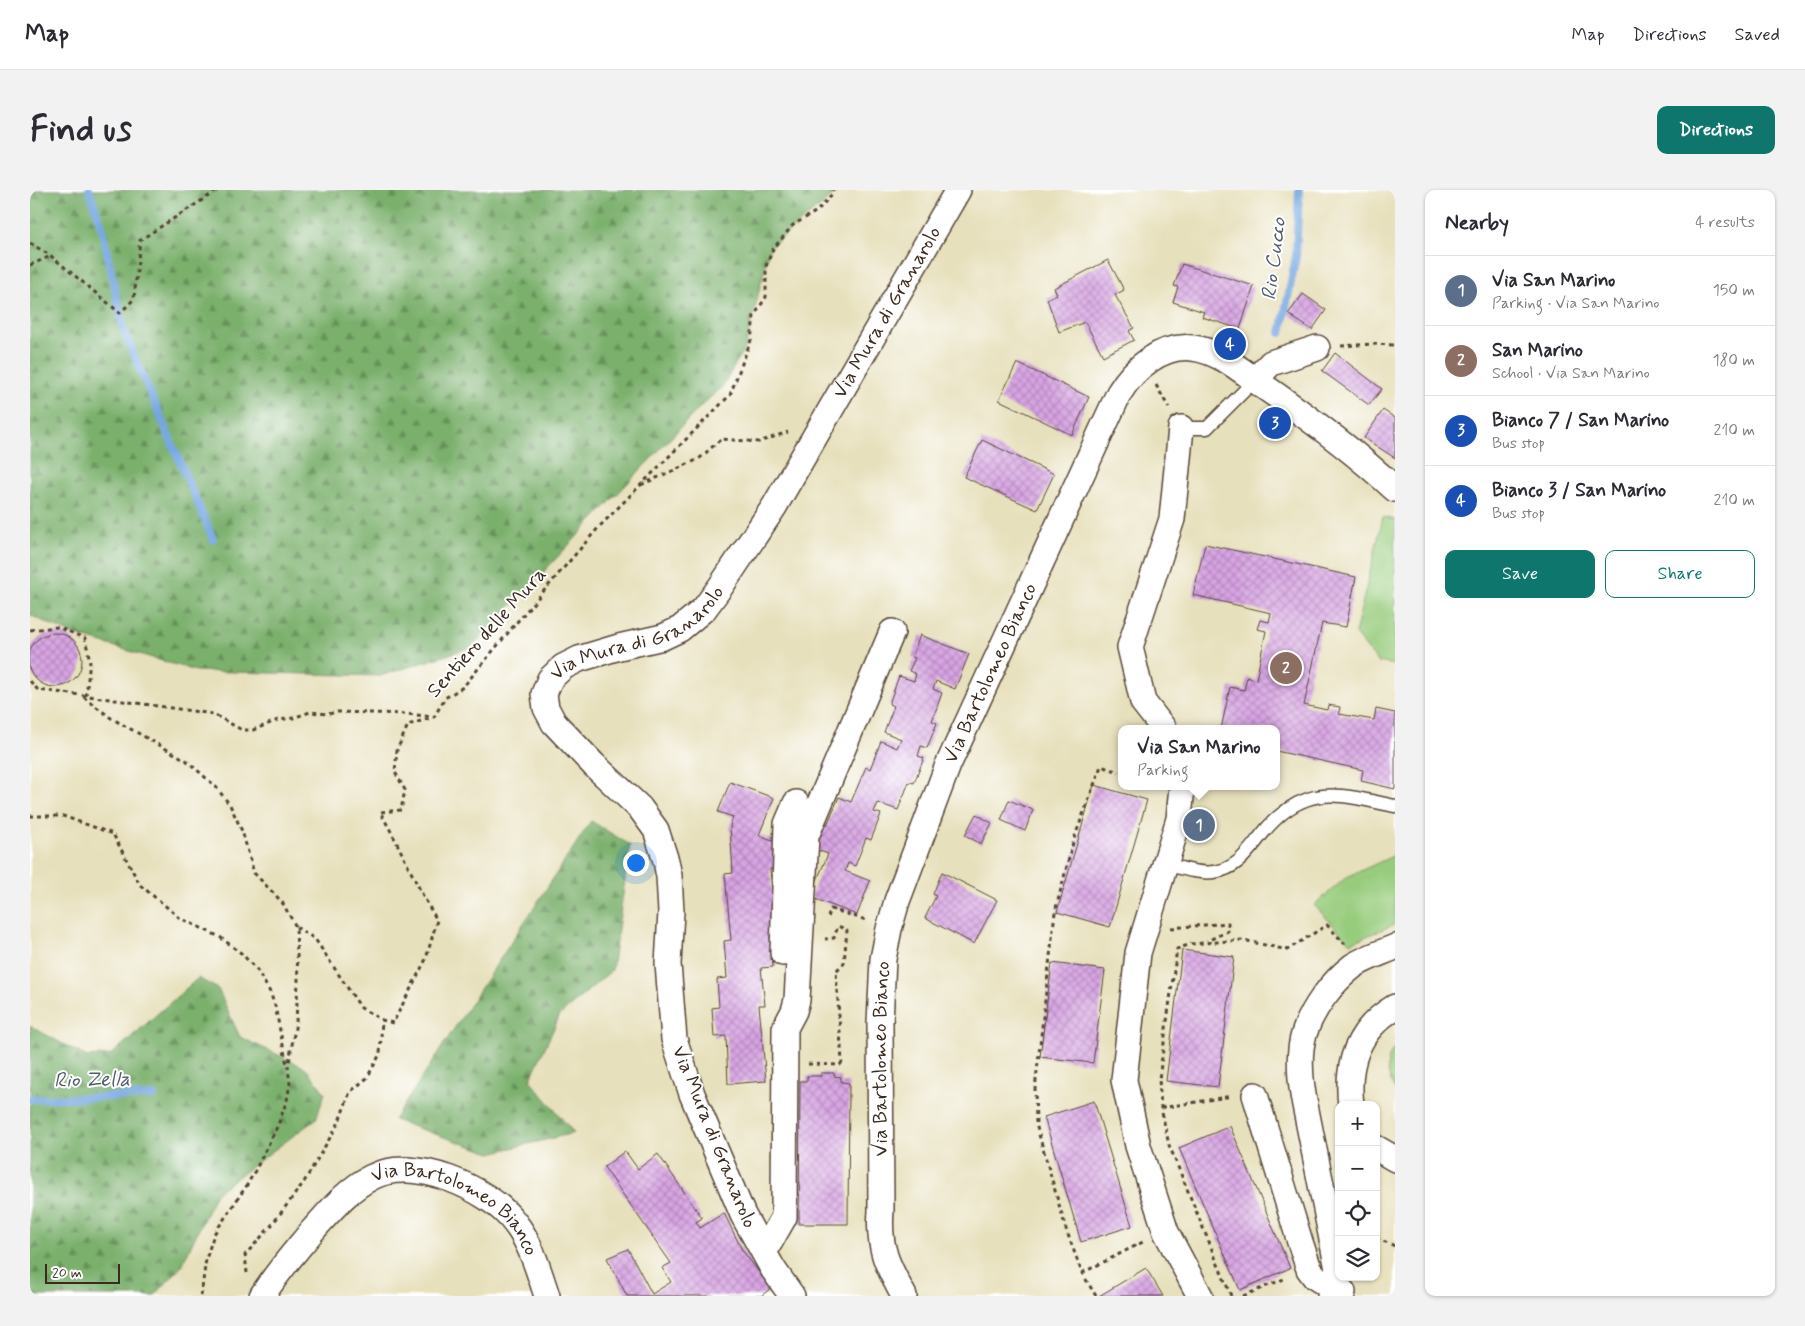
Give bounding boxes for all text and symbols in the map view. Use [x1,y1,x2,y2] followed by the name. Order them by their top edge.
[25,19,69,50] text: Map
[1572,23,1605,47] text: Map
[1633,23,1707,47] text: Directions
[1735,23,1780,47] text: Saved
[1657,106,1775,154] button: Directions
[30,107,132,153] text: Find us
[1445,209,1509,237] text: Nearby
[1695,212,1755,233] text: 4 results
[1255,215,1293,302] water label: Rio Cucco
[826,221,948,403] street label: Via Mura di Granarolo
[1492,268,1615,293] text: Via San Marino
[1457,280,1465,301] text: 1
[1713,280,1755,301] text: 150 m
[1492,293,1659,314] text: Parking · Via San Marino
[1214,325,1246,363] pin: 4
[1492,338,1583,363] text: San Marino
[1457,350,1465,371] text: 2
[1712,350,1755,371] text: 180 m
[1492,363,1650,384] text: School · Via San Marino
[1259,404,1291,442] pin: 3
[1492,408,1669,433] text: Bianco 7 / San Marino
[1457,420,1465,441] text: 3
[1714,420,1755,441] text: 210 m
[1492,433,1545,454] text: Bus stop
[1492,478,1666,503] text: Bianco 3 / San Marino
[1456,490,1466,511] text: 4
[1714,490,1755,511] text: 210 m
[1492,503,1545,524] text: Bus stop
[1445,550,1595,598] button: Save
[1605,550,1755,598] button: Share
[421,562,553,704] street label: Sentiero delle Mura
[937,579,1043,768] street label: Via Bartolomeo Bianco
[544,580,730,686] street label: Via Mura di Granarolo
[1270,649,1302,687] pin: 2
[1118,725,1280,790] popup
[1137,735,1261,760] text: Via San Marino
[1137,760,1188,781] text: Parking
[1183,806,1215,844] pin: 1
[623,850,649,876] your location
[866,960,896,1157] street label: Via Bartolomeo Bianco
[665,1042,763,1232] street label: Via Mura di Granarolo
[54,1065,131,1095] water label: Rio Zella
[1335,1101,1380,1281] map controls
[1335,1101,1380,1146] button: +
[1335,1146,1380,1191] button: −
[367,1156,545,1260] street label: Via Bartolomeo Bianco
[1335,1191,1380,1236] button: locate
[1335,1236,1380,1281] button: layers
[45,1261,120,1284] scale bar
[52,1264,82,1282] text: 20 m

